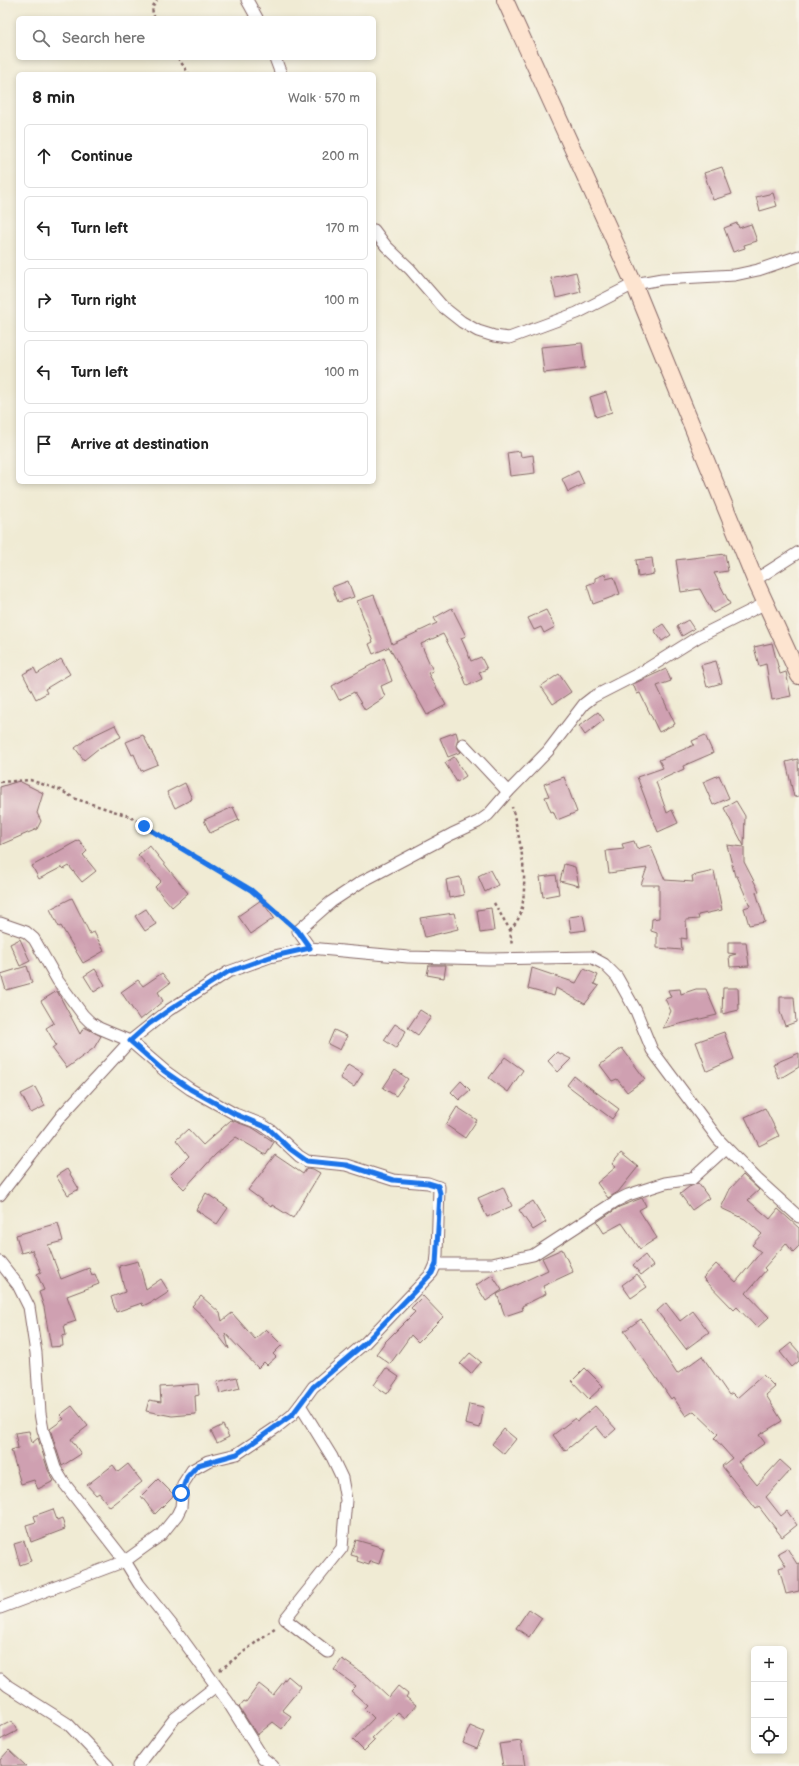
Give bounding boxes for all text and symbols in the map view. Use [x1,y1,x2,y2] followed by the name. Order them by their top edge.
[16,16,376,60] search box
[30,27,52,49] icon: search
[62,29,145,48] text: Search here
[32,88,75,108] text: 8 min
[288,90,360,106] text: Walk · 570 m
[33,145,55,167] icon: ahead
[71,147,133,166] text: Continue
[322,148,359,164] text: 200 m
[33,217,55,239] icon: left
[71,219,128,238] text: Turn left
[326,220,359,236] text: 170 m
[33,289,55,311] icon: right
[71,291,136,310] text: Turn right
[324,292,359,308] text: 100 m
[33,361,55,383] icon: left
[71,363,128,382] text: Turn left
[324,364,359,380] text: 100 m
[33,433,55,455] icon: arrive
[71,435,209,454] text: Arrive at destination
[135,817,153,835] route end
[172,1484,190,1502] route start
[751,1646,787,1754] map controls
[751,1646,787,1682] button: +
[751,1682,787,1718] button: −
[751,1718,787,1754] button: locate

